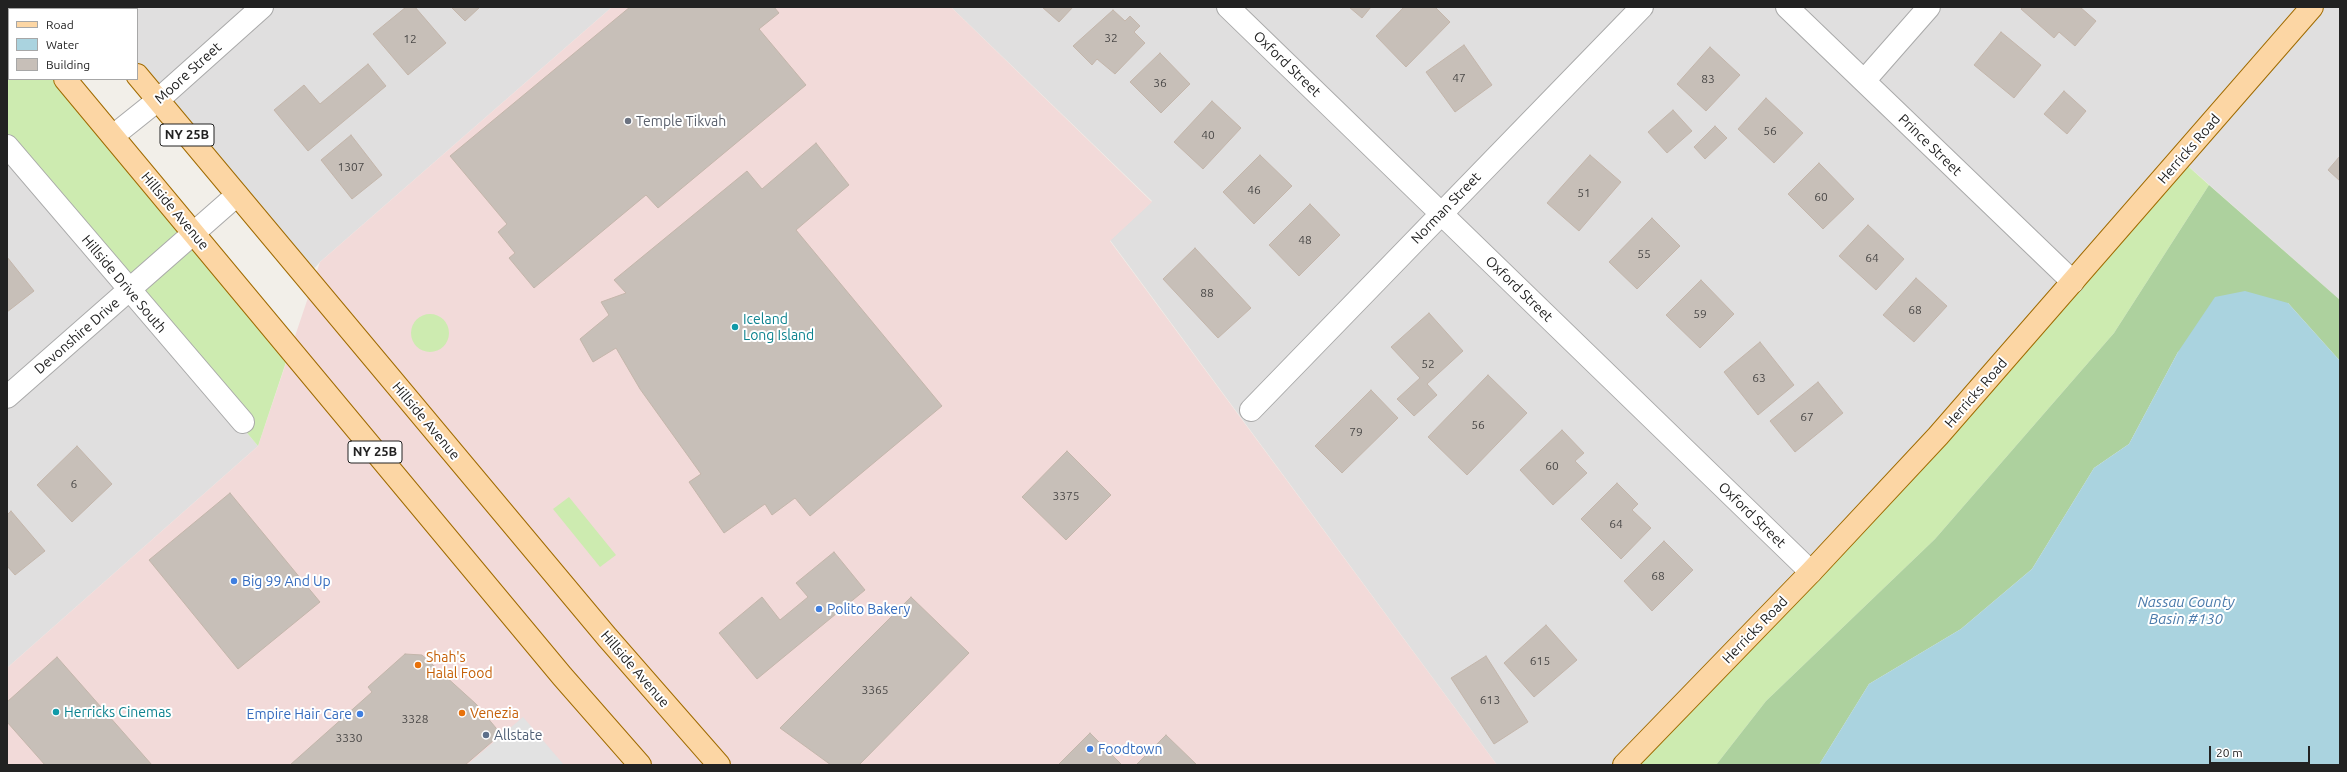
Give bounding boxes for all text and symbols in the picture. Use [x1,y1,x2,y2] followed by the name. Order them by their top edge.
[8,8,138,80] legend
[46,18,74,31] text: Road
[1250,28,1324,100] street label: Oxford Street
[1104,31,1118,45] house number: 32
[403,32,417,46] house number: 12
[46,38,79,51] text: Water
[151,39,225,107] street label: Moore Street
[46,58,90,71] text: Building
[1452,71,1466,85] house number: 47
[1701,72,1715,86] house number: 83
[1153,76,1167,90] house number: 36
[1895,111,1965,179] street label: Prince Street
[2154,111,2224,187] street label: Herricks Road
[636,113,726,129] place label: Temple Tikvah
[623,116,633,126] marker: Temple Tikvah
[160,124,214,146] road number: NY 25B
[1763,124,1777,138] house number: 56
[1201,128,1215,142] house number: 40
[337,160,365,174] house number: 1307
[138,169,212,253] street label: Hillside Avenue
[1408,169,1484,247] street label: Norman Street
[1247,183,1261,197] house number: 46
[1577,186,1591,200] house number: 51
[1814,190,1828,204] house number: 60
[78,232,170,336] street label: Hillside Drive South
[1298,233,1312,247] house number: 48
[1637,247,1651,261] house number: 55
[1865,251,1879,265] house number: 64
[1482,253,1556,325] street label: Oxford Street
[1200,286,1214,300] house number: 88
[31,294,123,378] street label: Devonshire Drive
[1908,303,1922,317] house number: 68
[1693,307,1707,321] house number: 59
[743,311,814,344] place label: Iceland Long Island
[730,322,740,332] marker: Iceland Long Island
[1941,355,2011,431] street label: Herricks Road
[1421,357,1435,371] house number: 52
[1752,371,1766,385] house number: 63
[389,379,463,463] street label: Hillside Avenue
[1800,410,1814,424] house number: 67
[1471,418,1485,432] house number: 56
[1349,425,1363,439] house number: 79
[348,441,402,463] road number: NY 25B
[1545,459,1559,473] house number: 60
[71,477,77,491] house number: 6
[1715,479,1789,551] street label: Oxford Street
[1052,489,1080,503] house number: 3375
[1609,517,1623,531] house number: 64
[1651,569,1665,583] house number: 68
[242,573,331,589] place label: Big 99 And Up
[229,576,239,586] marker: Big 99 And Up
[1719,593,1791,667] street label: Herricks Road
[2137,593,2235,628] water label: Nassau County Basin #130
[827,601,910,617] place label: Polito Bakery
[814,604,824,614] marker: Polito Bakery
[597,627,673,711] street label: Hillside Avenue
[426,649,493,682] place label: Shah's Halal Food
[1530,654,1550,668] house number: 615
[413,660,423,670] marker: Shah's Halal Food
[861,683,889,697] house number: 3365
[1480,693,1500,707] house number: 613
[64,704,171,720] place label: Herricks Cinemas
[470,705,519,721] place label: Venezia
[247,706,352,722] place label: Empire Hair Care
[51,707,61,717] marker: Herricks Cinemas
[457,708,467,718] marker: Venezia
[355,709,365,719] marker: Empire Hair Care
[401,712,429,726] house number: 3328
[494,727,542,743] place label: Allstate
[481,730,491,740] marker: Allstate
[335,731,363,745] house number: 3330
[2211,738,2312,764] scale bar
[1098,741,1162,757] place label: Foodtown
[1085,744,1095,754] marker: Foodtown
[2216,746,2243,759] text: 20 m

